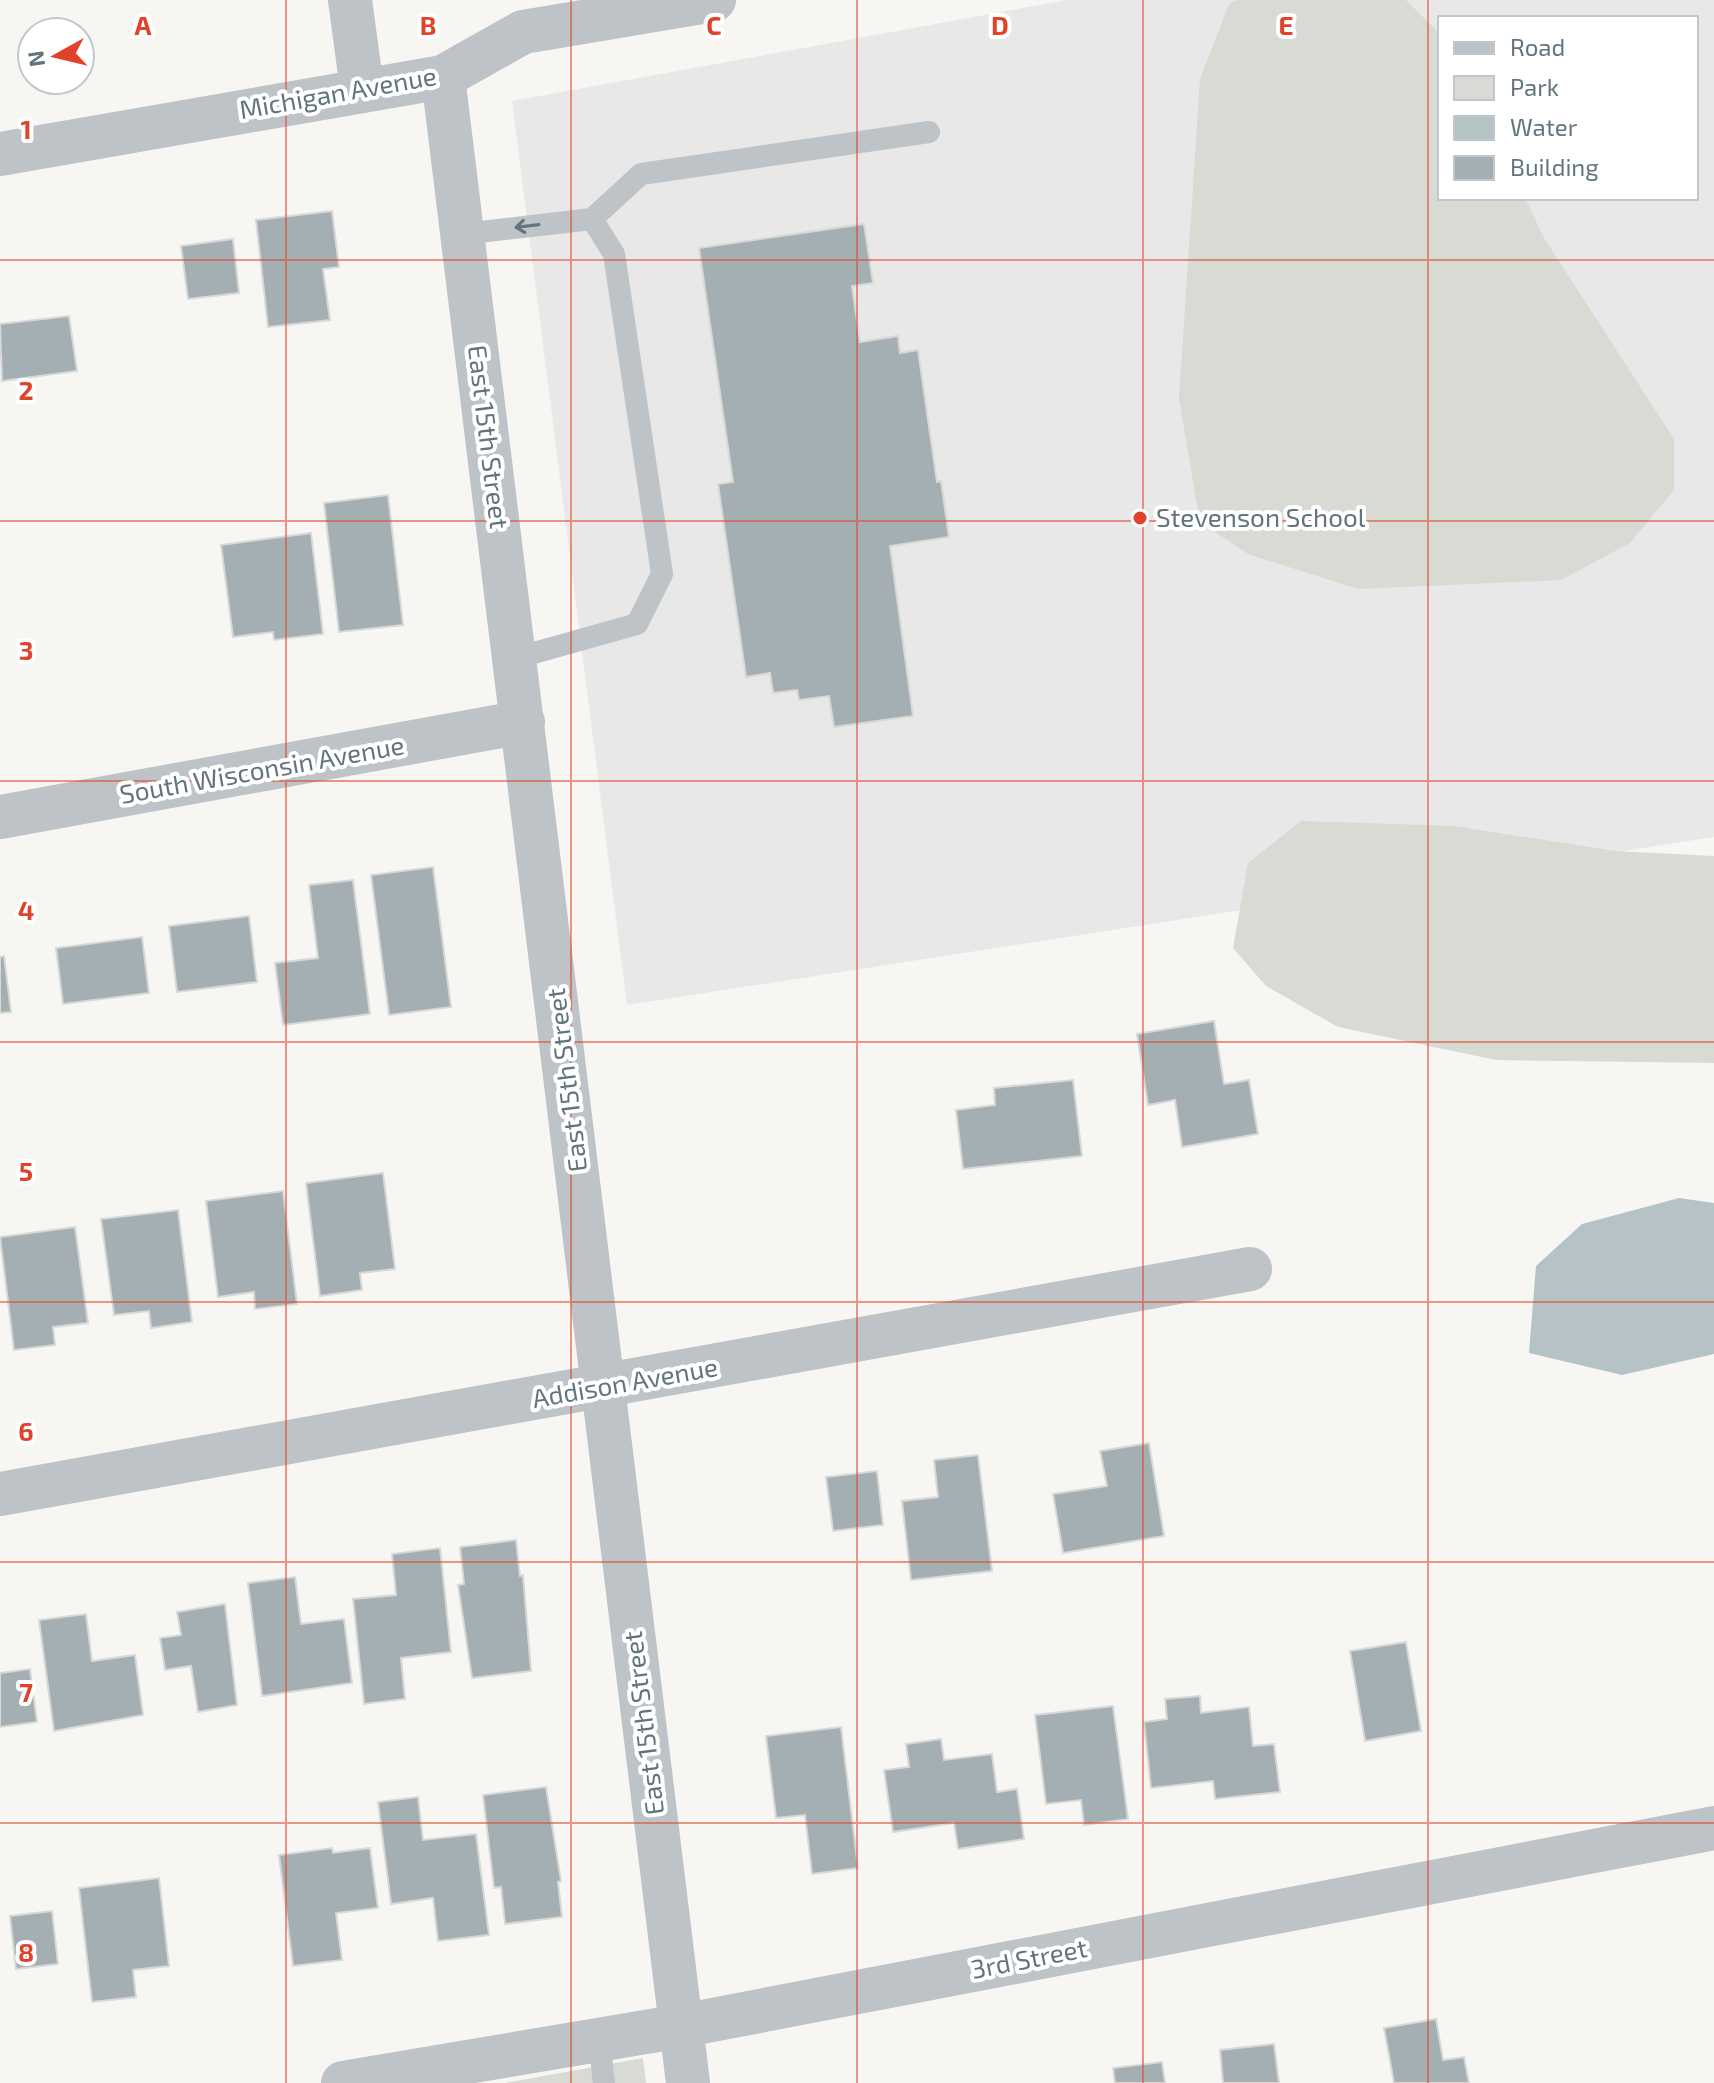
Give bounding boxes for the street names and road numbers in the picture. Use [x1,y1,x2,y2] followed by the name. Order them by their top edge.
[237,59,439,124] street label: Michigan Avenue
[463,343,516,531] street label: East 15th Street
[117,728,406,809] street label: South Wisconsin Avenue
[539,986,592,1174] street label: East 15th Street
[530,1350,720,1413] street label: Addison Avenue
[616,1629,669,1817] street label: East 15th Street
[968,1931,1089,1984] street label: 3rd Street

